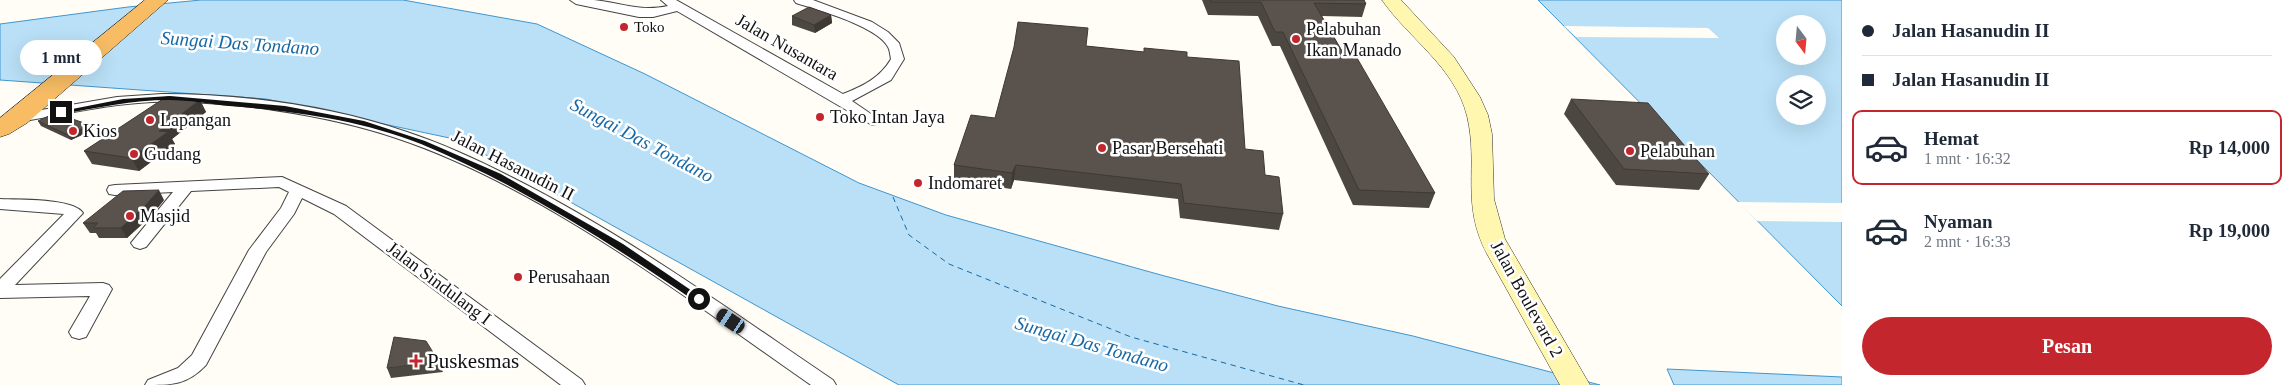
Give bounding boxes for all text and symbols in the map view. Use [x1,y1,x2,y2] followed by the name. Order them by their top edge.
[732,10,842,84] street label: Jalan Nusantara
[1776,15,1826,65] north arrow
[1776,15,1826,125] map controls
[634,19,665,35] place label: Toko
[1306,19,1401,60] place label: Pelabuhan Ikan Manado
[1892,20,2049,41] text: Jalan Hasanudin II
[618,21,630,33] marker: Toko
[160,27,320,59] water label: Sungai Das Tondano
[1290,33,1302,45] marker: Pelabuhan Ikan Manado
[20,39,102,74] callout: 1 mnt
[41,49,81,66] text: 1 mnt
[1892,69,2049,90] text: Jalan Hasanudin II
[1776,75,1826,125] button: layers
[567,93,717,187] water label: Sungai Das Tondano
[50,101,72,123] route end
[830,107,945,127] place label: Toko Intan Jaya
[160,110,231,130] place label: Lapangan
[814,111,826,123] marker: Toko Intan Jaya
[144,114,156,126] marker: Lapangan
[83,121,117,141] place label: Kios
[67,125,79,137] marker: Kios
[448,125,578,205] street label: Jalan Hasanudin II
[1864,125,1909,170] icon: car
[1924,128,1979,149] text: Hemat
[2189,137,2270,158] text: Rp 14,000
[1112,138,1223,158] place label: Pasar Bersehati
[1640,141,1715,161] place label: Pelabuhan
[1096,142,1108,154] marker: Pasar Bersehati
[144,144,201,164] place label: Gudang
[1624,145,1636,157] marker: Pelabuhan
[128,148,140,160] marker: Gudang
[1924,150,2011,167] text: 1 mnt · 16:32
[928,173,1002,193] place label: Indomaret
[912,177,924,189] marker: Indomaret
[140,206,190,226] place label: Masjid
[1864,208,1909,253] icon: car
[124,210,136,222] marker: Masjid
[1924,211,1993,232] text: Nyaman
[2189,220,2270,241] text: Rp 19,000
[1924,233,2011,250] text: 2 mnt · 16:33
[383,237,495,329] street label: Jalan Sindulang I
[1487,237,1567,361] street label: Jalan Boulevard 2
[528,267,610,287] place label: Perusahaan
[512,271,524,283] marker: Perusahaan
[688,288,710,310] route start
[714,306,747,336] car
[1013,312,1171,376] water label: Sungai Das Tondano
[1862,317,2272,375] button: Pesan
[427,349,519,373] place label: Puskesmas
[409,354,423,368] marker: Puskesmas

